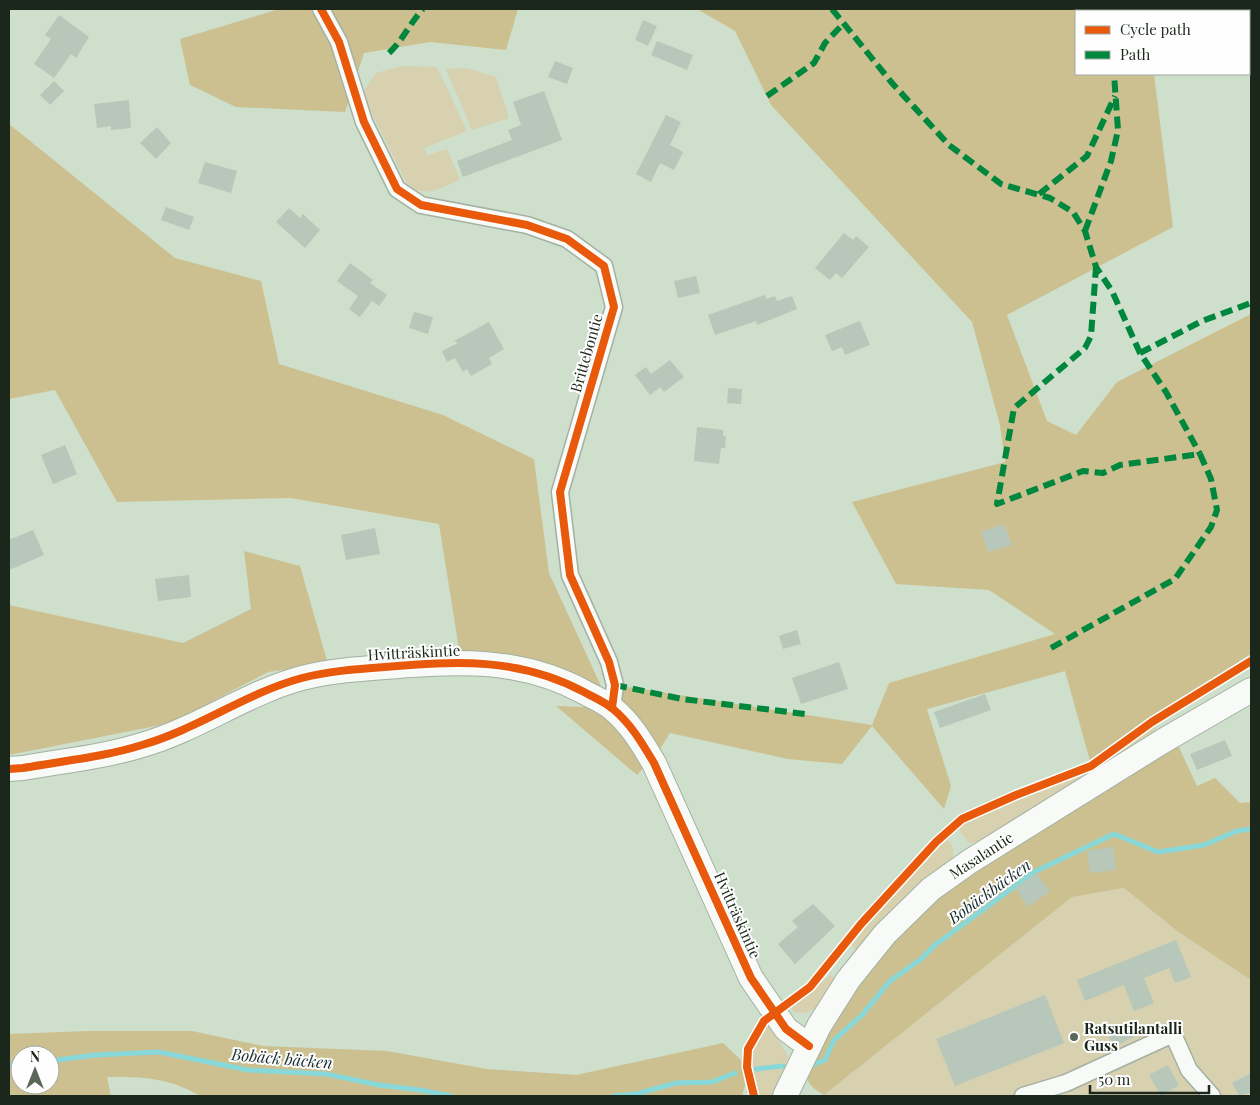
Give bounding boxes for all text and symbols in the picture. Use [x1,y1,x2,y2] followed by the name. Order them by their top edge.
[1075,10,1250,75] legend
[1120,19,1191,39] text: Cycle path
[1120,44,1150,64] text: Path
[565,311,607,395] street label: Brittebontie
[367,640,461,664] street label: Hvitträskintie
[945,827,1017,883] street label: Masalantie
[943,854,1035,929] water label: Bobäckbäcken
[710,869,766,961] street label: Hvitträskintie
[1084,1018,1183,1055] place label: Ratsutilantalli Guss
[1068,1031,1080,1043] marker: Ratsutilantalli Guss
[230,1043,333,1073] water label: Bobäck bäcken
[10,1045,60,1095] north arrow
[30,1047,40,1066] text: N
[1090,1062,1209,1094] scale bar
[1098,1069,1131,1089] text: 50 m

